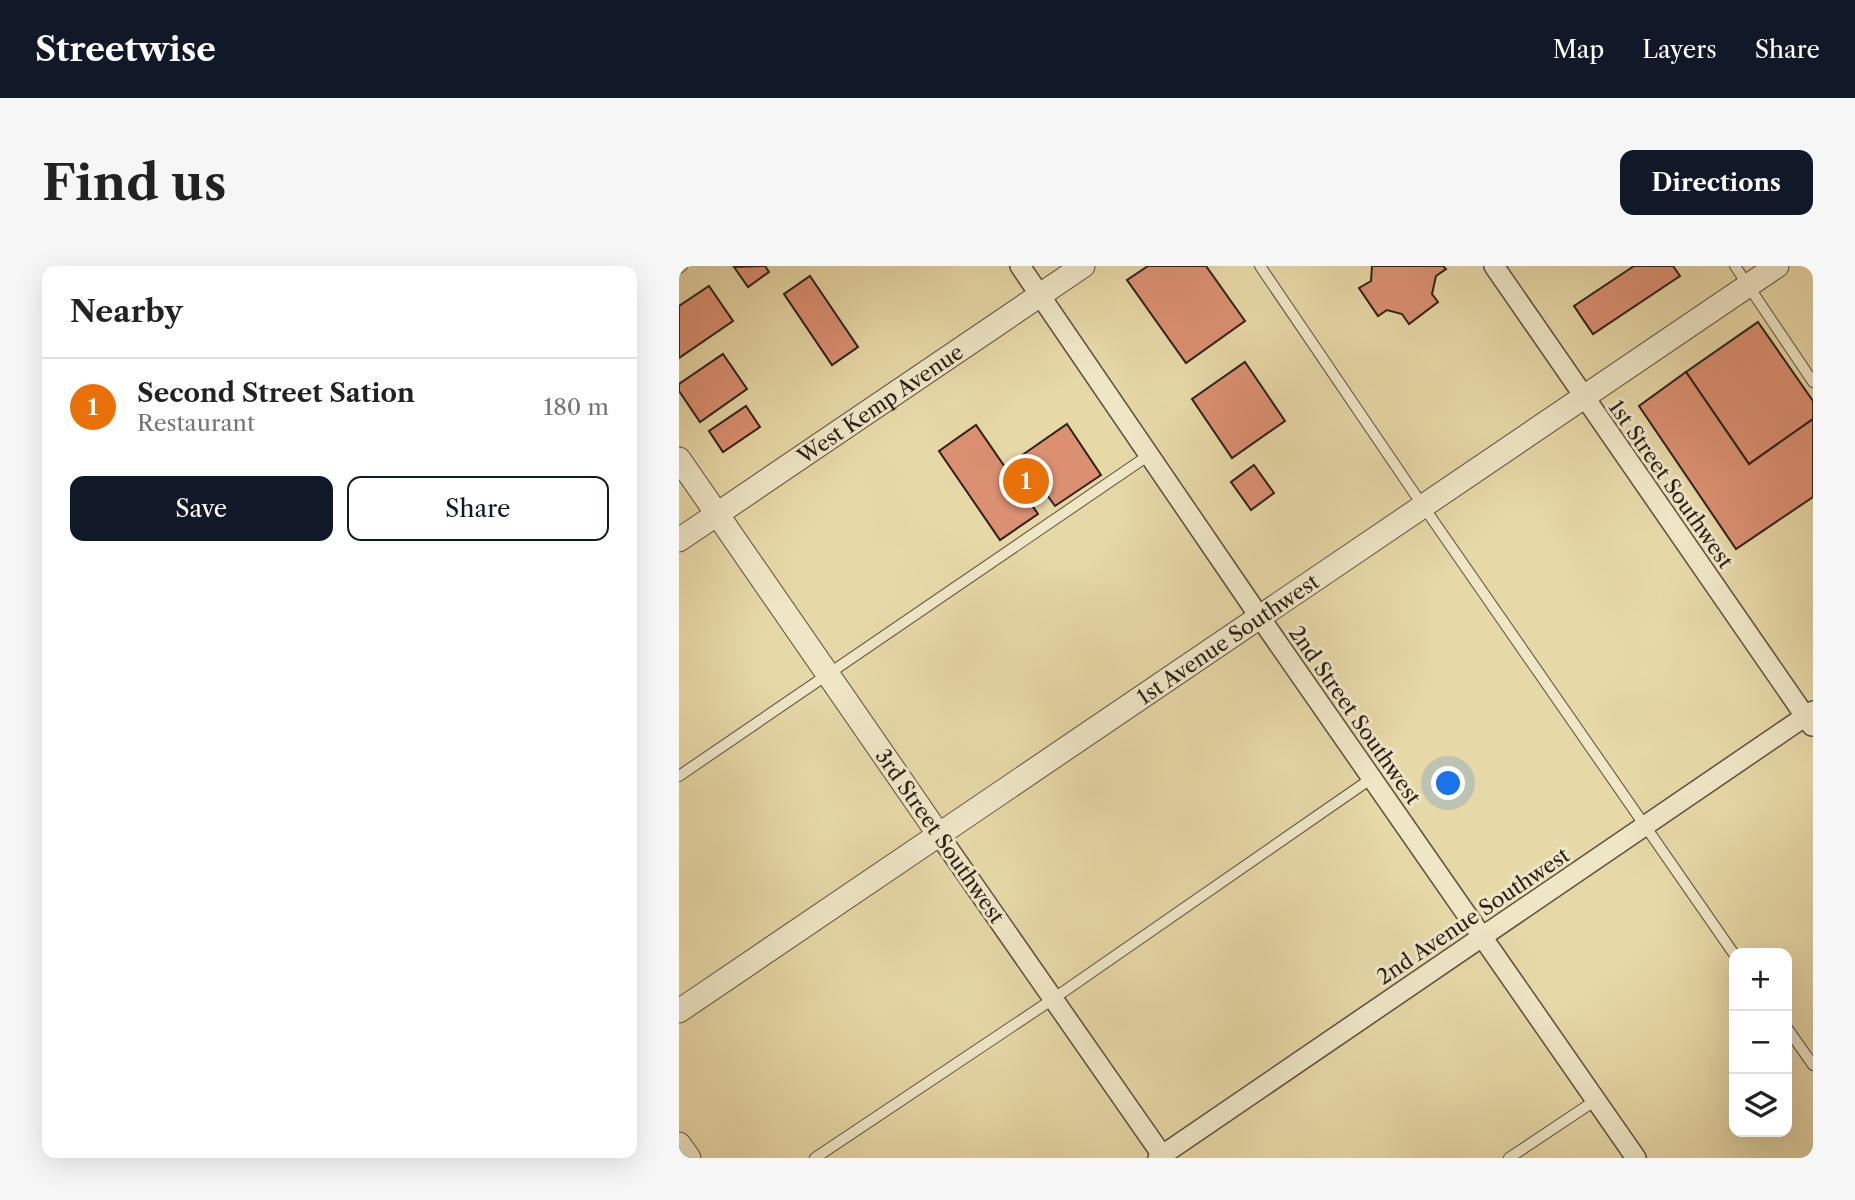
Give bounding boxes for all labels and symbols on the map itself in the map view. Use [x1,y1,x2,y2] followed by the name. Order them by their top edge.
[792,339,968,469] street label: West Kemp Avenue
[1604,395,1739,573] street label: 1st Street Southwest
[1003,455,1049,507] pin: 1
[1132,568,1324,709] street label: 1st Avenue Southwest
[1284,621,1426,810] street label: 2nd Street Southwest
[870,744,1010,928] street label: 3rd Street Southwest
[1431,766,1465,800] your location
[1372,842,1574,990] street label: 2nd Avenue Southwest

